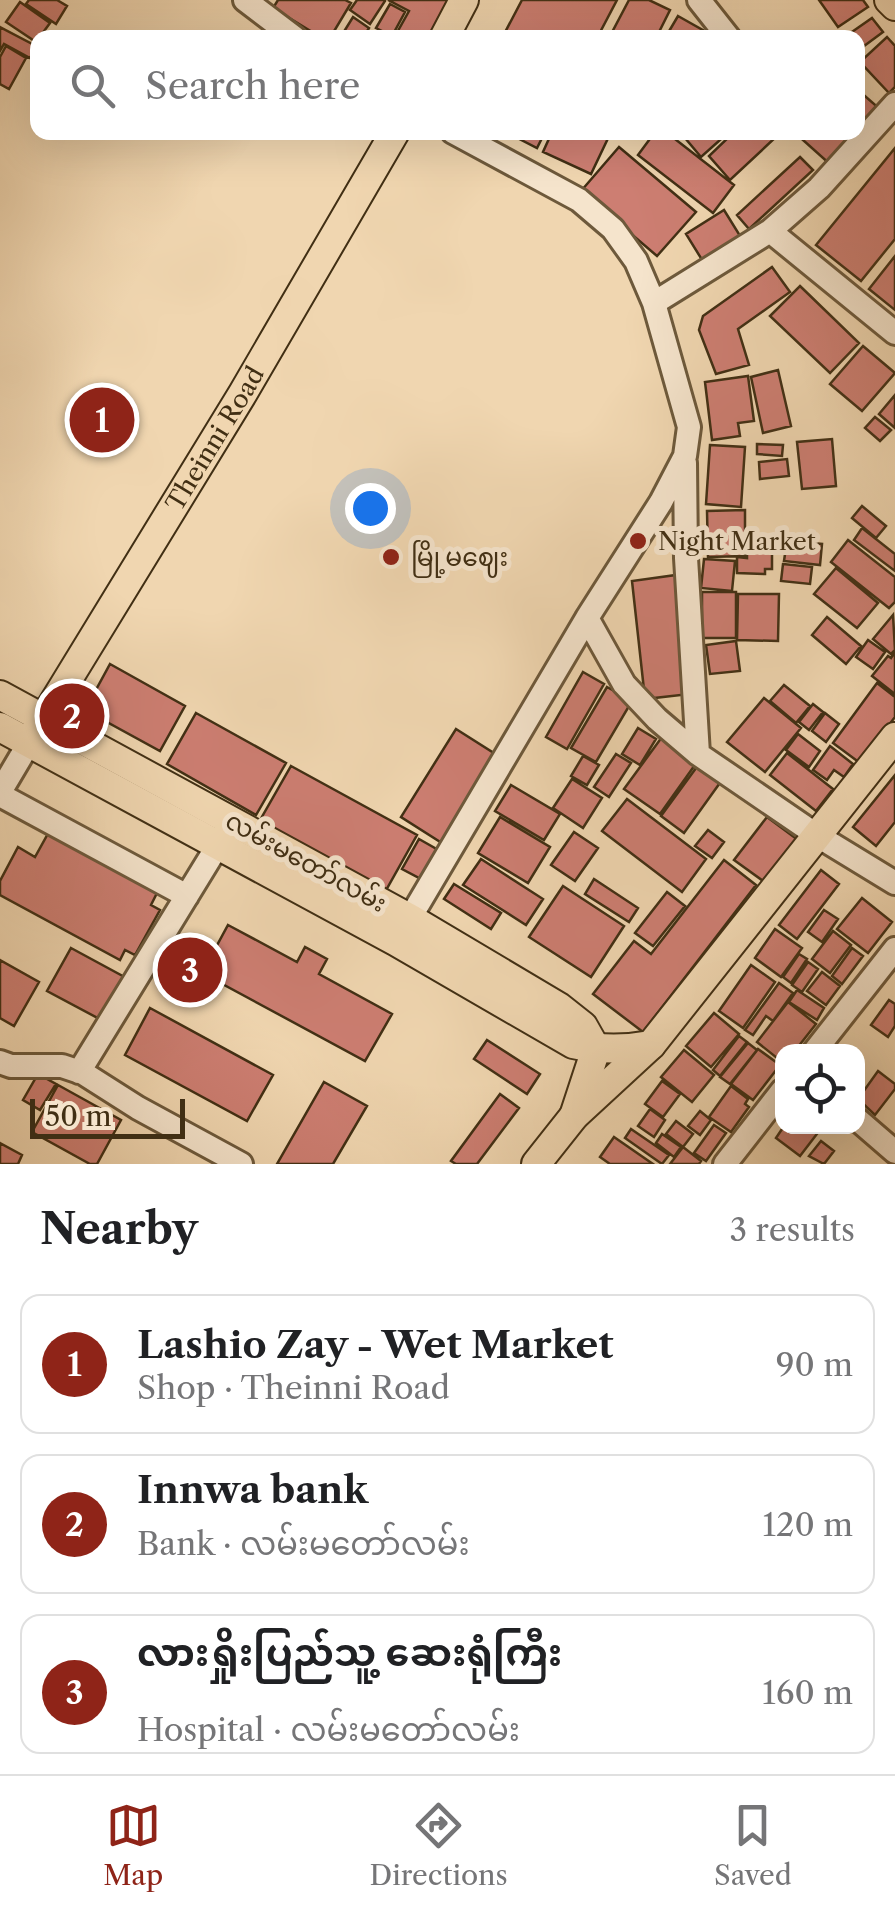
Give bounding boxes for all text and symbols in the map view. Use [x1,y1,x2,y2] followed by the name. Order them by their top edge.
[30,30,865,140] search box
[65,58,120,113] icon: search
[145,62,360,109] text: Search here
[159,361,271,517] street label: Theinni Road
[70,382,134,458] pin: 1
[345,483,396,534] your location
[658,526,816,557] place label: Night Market
[627,530,649,552] marker: Night Market
[411,540,508,578] place label: မြို့မဈေး
[380,546,402,568] marker: မြို့မဈေး
[40,678,104,754] pin: 2
[220,803,393,919] street label: လမ်းမတော်လမ်း
[158,932,222,1008] pin: 3
[775,1044,865,1134] map controls
[775,1044,865,1134] button: locate
[30,1094,185,1138] scale bar
[45,1099,112,1133] text: 50 m
[40,1203,198,1255] text: Nearby
[729,1210,855,1249] text: 3 results
[137,1321,614,1368] text: Lashio Zay - Wet Market
[67,1345,82,1384] text: 1
[776,1345,853,1384] text: 90 m
[137,1368,450,1407] text: Shop · Theinni Road
[137,1466,368,1513] text: Innwa bank
[65,1505,84,1544] text: 2
[763,1505,853,1544] text: 120 m
[137,1524,470,1563] text: Bank · လမ်းမတော်လမ်း
[137,1629,562,1676] text: လားရှိုးပြည်သူ့ ဆေးရုံကြီး
[65,1673,84,1712] text: 3
[762,1673,853,1712] text: 160 m
[137,1710,520,1749] text: Hospital · လမ်းမတော်လမ်း
[103,1798,163,1892] tab: Map
[369,1798,508,1892] tab: Directions
[714,1798,792,1892] tab: Saved

